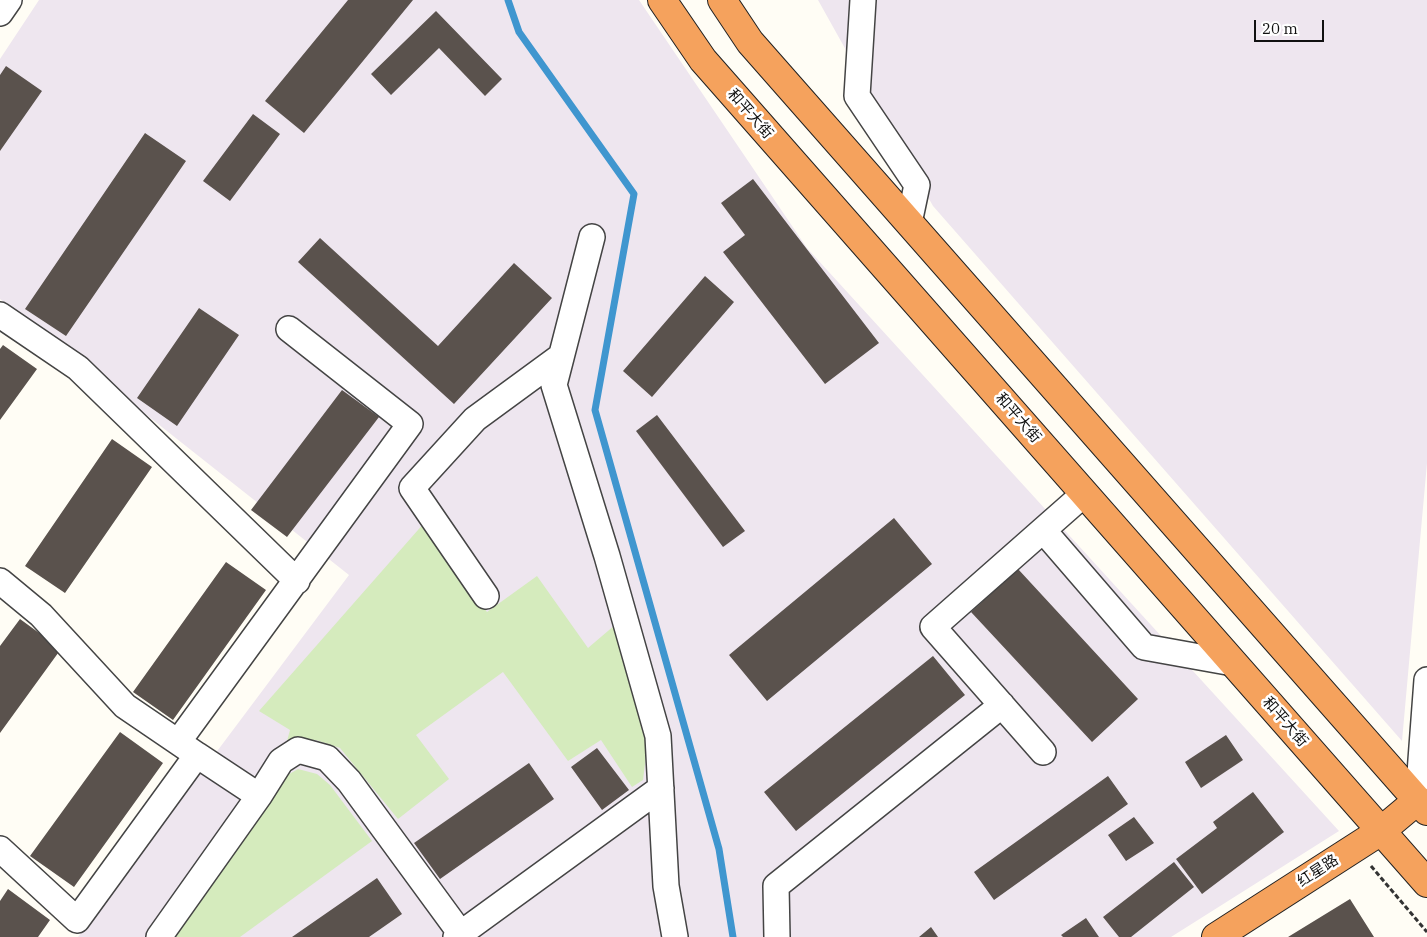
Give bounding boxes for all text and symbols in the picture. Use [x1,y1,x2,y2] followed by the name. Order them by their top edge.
[1257,10,1327,42] scale bar
[1262,19,1298,38] text: 20 m
[724,85,776,143] street label: 和平大街
[992,389,1044,447] street label: 和平大街
[1259,693,1311,751] street label: 和平大街
[1294,851,1342,891] street label: 红星路

